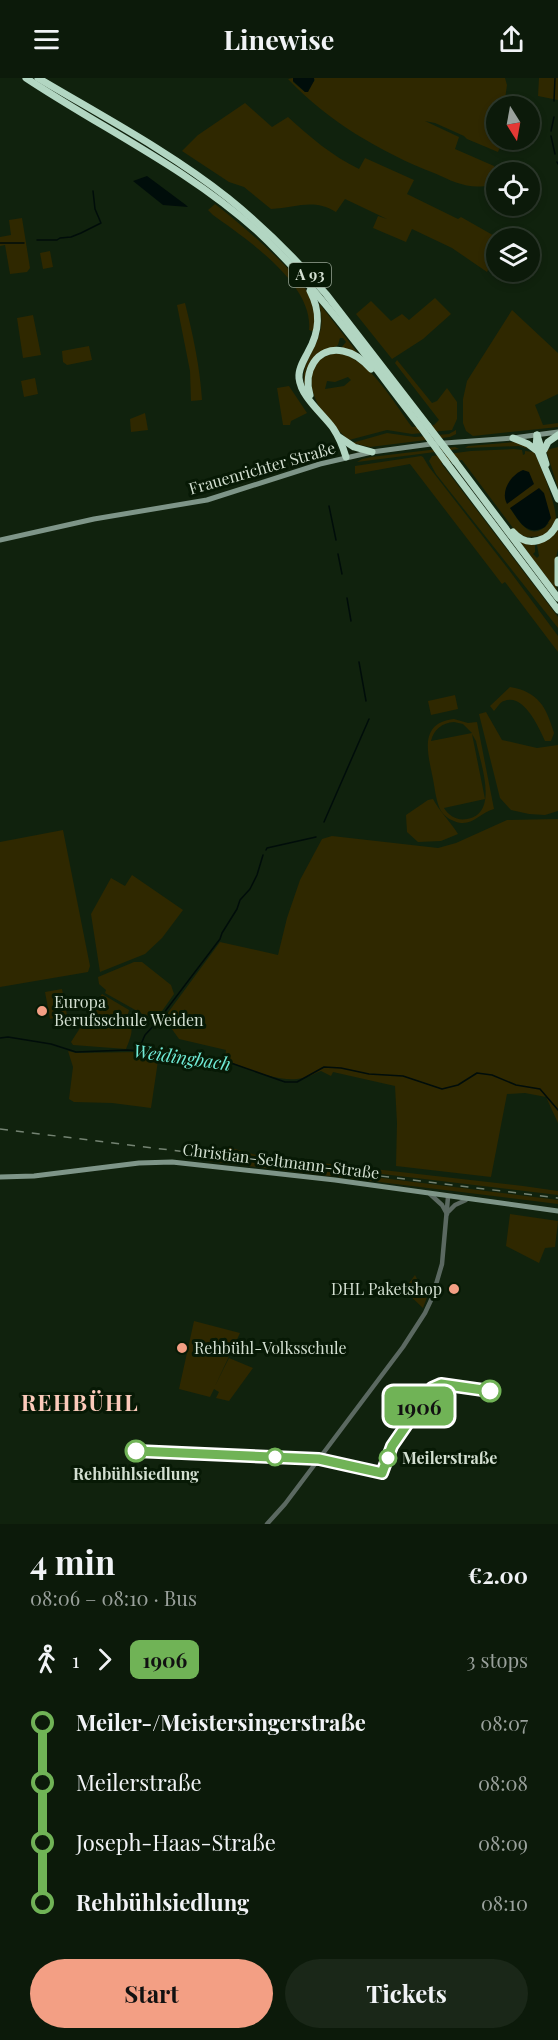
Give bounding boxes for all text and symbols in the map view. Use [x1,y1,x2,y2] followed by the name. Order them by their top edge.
[224,21,334,57] text: Linewise
[30,23,63,56] icon: menu
[495,23,528,56] icon: share
[486,96,540,150] north arrow
[486,96,540,282] map controls
[486,162,540,216] button: locate
[486,228,540,282] button: layers
[289,263,331,287] road number: A 93
[186,437,338,498] street label: Frauenrichter Straße
[54,991,204,1030] place label: Europa Berufsschule Weiden
[35,1004,49,1018] marker: Europa Berufsschule Weiden
[132,1038,232,1076] water label: Weidingbach
[182,1138,381,1183] street label: Christian-Seltmann-Straße
[331,1278,442,1299] place label: DHL Paketshop
[447,1282,461,1296] marker: DHL Paketshop
[194,1337,347,1358] place label: Rehbühl-Volksschule
[175,1341,189,1355] marker: Rehbühl-Volksschule
[479,1380,501,1402] unlabelled marker
[377,1386,461,1426] line badge: 1906
[21,1387,139,1417] district label: REHBÜHL
[397,1392,441,1420] text: 1906
[125,1440,147,1462] marker: Rehbühlsiedlung
[402,1447,497,1468] place label: Meilerstraße
[266,1448,284,1466] unlabelled marker
[379,1449,397,1467] marker: Meilerstraße
[73,1463,199,1484] place label: Rehbühlsiedlung
[30,1539,115,1583] text: 4 min
[468,1560,528,1590] text: €2.00
[30,1584,197,1611] text: 08:06 – 08:10 · Bus
[30,1643,63,1676] icon: walk
[88,1643,121,1676] icon: forward
[142,1645,187,1673] text: 1906
[72,1646,79,1673] text: 1
[466,1646,528,1673] text: 3 stops
[76,1707,366,1737] text: Meiler-/Meistersingerstraße
[480,1709,528,1736] text: 08:07
[76,1767,202,1797] text: Meilerstraße
[478,1769,528,1796] text: 08:08
[76,1827,276,1857] text: Joseph-Haas-Straße
[478,1829,528,1856] text: 08:09
[76,1887,249,1917] text: Rehbühlsiedlung
[481,1889,528,1916] text: 08:10
[30,1959,273,2028] button: Start
[285,1959,528,2028] button: Tickets

